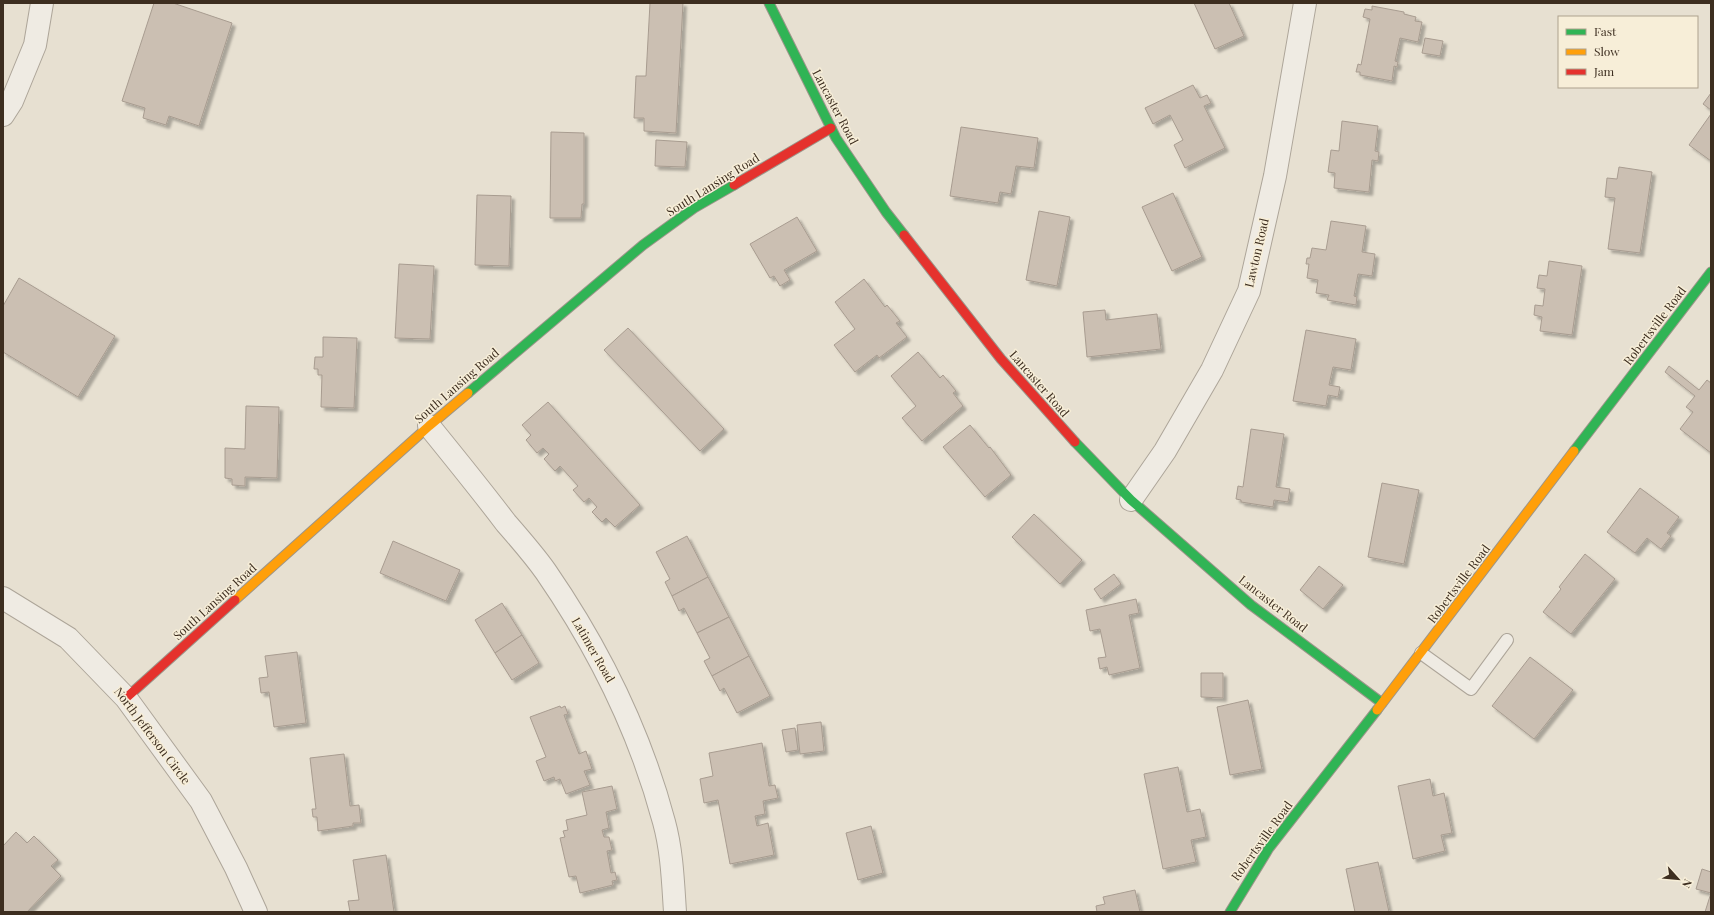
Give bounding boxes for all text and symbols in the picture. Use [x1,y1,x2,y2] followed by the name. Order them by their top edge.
[1558,16,1698,88] legend
[1594,23,1617,39] text: Fast
[1594,43,1620,59] text: Slow
[1593,63,1615,79] text: Jam
[809,66,862,147] street label: Lancaster Road
[663,149,762,219] street label: South Lansing Road
[1240,217,1272,289] street label: Lawton Road
[1619,283,1689,368] street label: Robertsville Road
[411,344,502,426] street label: South Lansing Road
[1006,347,1073,420] street label: Lancaster Road
[1423,541,1493,626] street label: Robertsville Road
[169,559,259,643] street label: South Lansing Road
[1236,571,1311,635] street label: Lancaster Road
[569,614,619,685] street label: Latimer Road
[111,684,195,787] street label: North Jefferson Circle
[1227,797,1295,883] street label: Robertsville Road
[1658,859,1698,899] north arrow
[1679,877,1696,891] text: N

